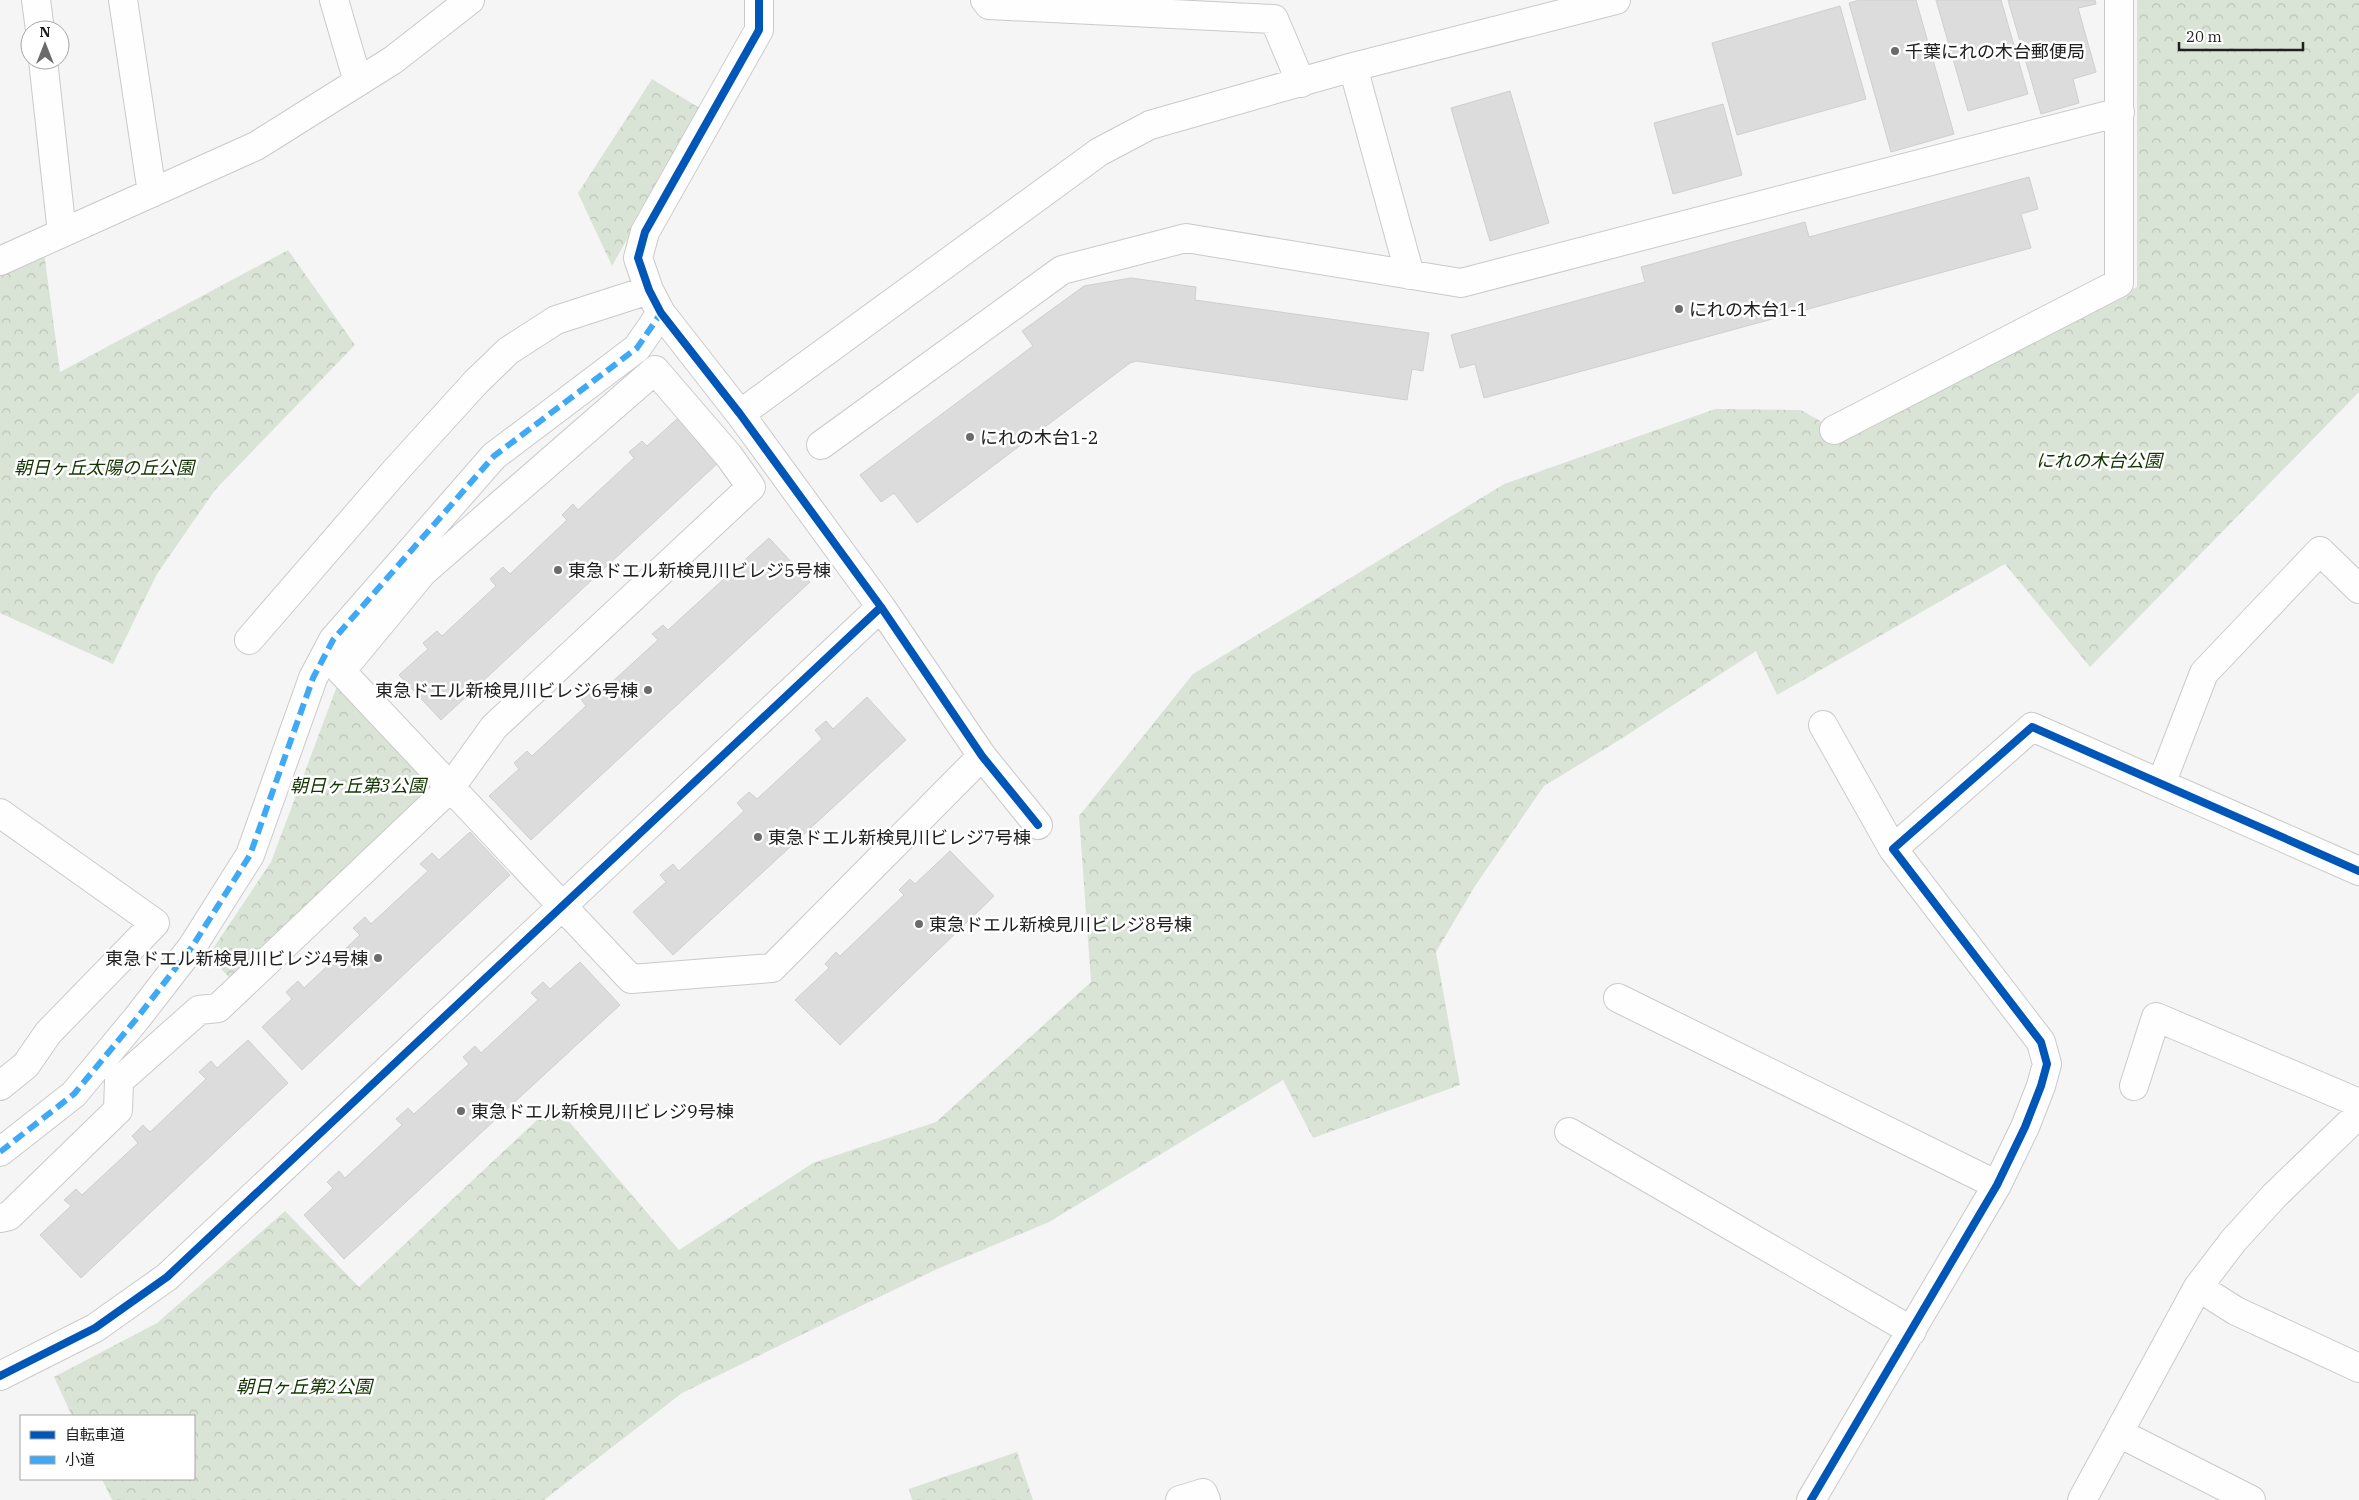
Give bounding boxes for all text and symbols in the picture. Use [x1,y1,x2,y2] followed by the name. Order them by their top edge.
[20,20,70,70] north arrow
[2179,20,2303,52] scale bar
[39,23,51,41] text: N
[2186,27,2222,46] text: 20 m
[1905,40,2085,63] place label: 千葉にれの木台郵便局
[1889,45,1901,57] marker: 千葉にれの木台郵便局
[1689,298,1808,321] place label: にれの木台1-1
[1673,303,1685,315] marker: にれの木台1-1
[980,426,1099,449] place label: にれの木台1-2
[964,431,976,443] marker: にれの木台1-2
[2036,449,2165,472] park label: にれの木台公園
[14,456,197,479] park label: 朝日ヶ丘太陽の丘公園
[568,559,831,582] place label: 東急ドエル新検見川ビレジ5号棟
[552,564,564,576] marker: 東急ドエル新検見川ビレジ5号棟
[375,679,638,702] place label: 東急ドエル新検見川ビレジ6号棟
[642,684,654,696] marker: 東急ドエル新検見川ビレジ6号棟
[290,774,429,797] park label: 朝日ヶ丘第3公園
[768,826,1031,849] place label: 東急ドエル新検見川ビレジ7号棟
[752,831,764,843] marker: 東急ドエル新検見川ビレジ7号棟
[929,913,1192,936] place label: 東急ドエル新検見川ビレジ8号棟
[913,918,925,930] marker: 東急ドエル新検見川ビレジ8号棟
[105,947,368,970] place label: 東急ドエル新検見川ビレジ4号棟
[372,952,384,964] marker: 東急ドエル新検見川ビレジ4号棟
[471,1100,734,1123] place label: 東急ドエル新検見川ビレジ9号棟
[455,1105,467,1117] marker: 東急ドエル新検見川ビレジ9号棟
[236,1375,375,1398] park label: 朝日ヶ丘第2公園
[20,1415,195,1480] legend
[65,1425,125,1444] text: 自転車道
[65,1450,95,1469] text: 小道

